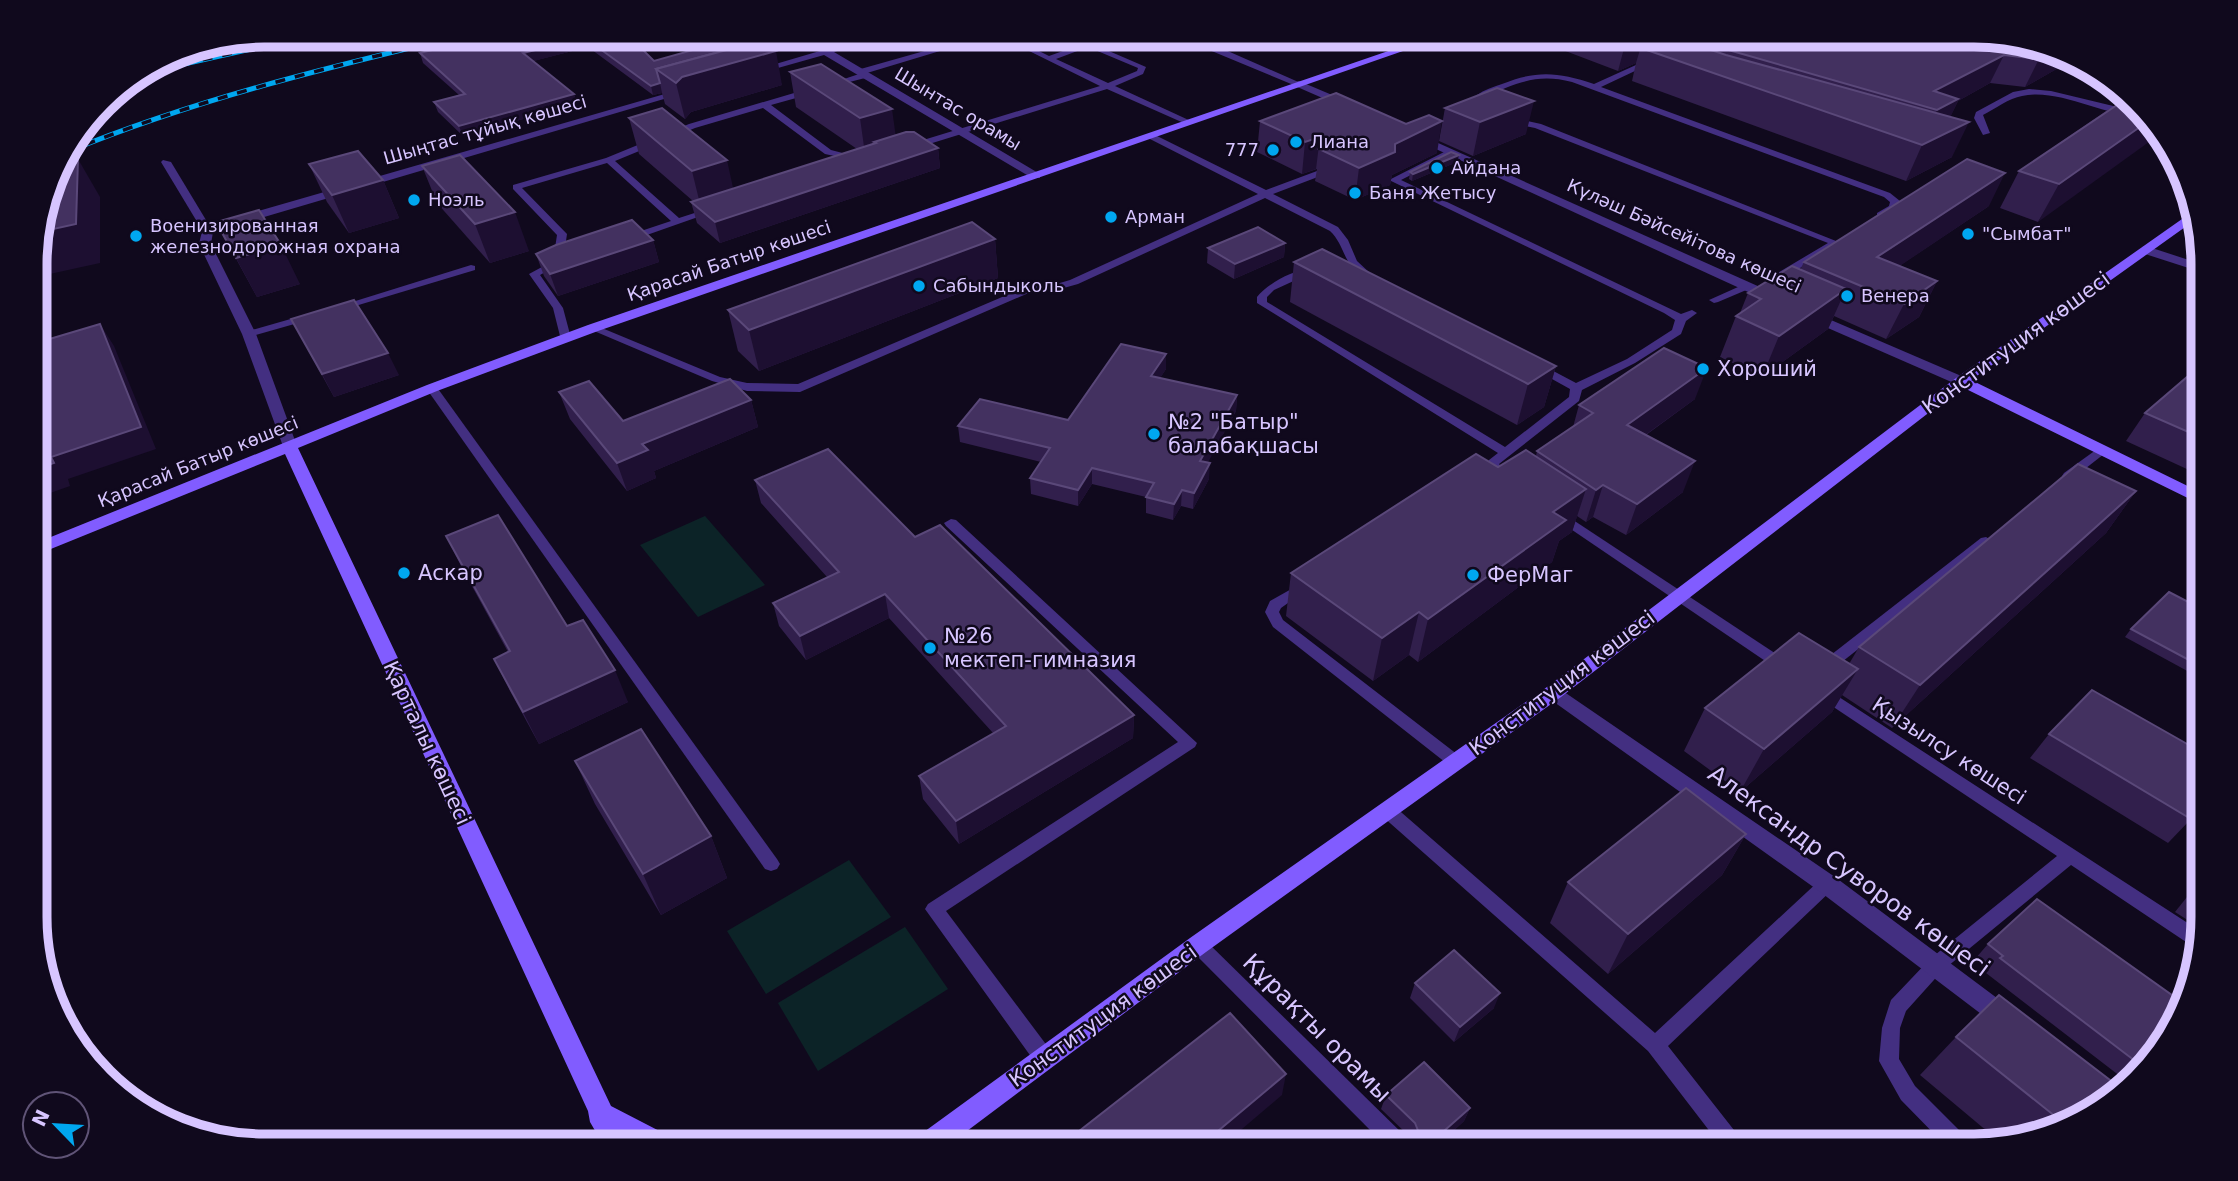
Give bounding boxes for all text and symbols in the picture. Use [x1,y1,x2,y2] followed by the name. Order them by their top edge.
[891,63,1025,155] street label: Шынтас орамы
[381,90,589,169] street label: Шыңтас тұйық көшесі
[1310,131,1369,152] place label: Лиана
[1288,134,1304,150] marker: Лиана
[1225,139,1259,160] place label: 777
[1265,142,1281,158] marker: 777
[1451,157,1521,178] place label: Айдана
[1429,160,1445,176] marker: Айдана
[1564,174,1805,297] street label: Күләш Бәйсейітова көшесі
[1369,182,1497,203] place label: Баня Жетысу
[1347,185,1363,201] marker: Баня Жетысу
[428,189,485,210] place label: Ноэль
[406,192,422,208] marker: Ноэль
[1125,206,1185,227] place label: Арман
[1103,209,1119,225] marker: Арман
[150,215,401,257] place label: Военизированная железнодорожная охрана
[624,216,834,305] street label: Қарасай Батыр көшесі
[1982,223,2072,244] place label: "Сымбат"
[1960,226,1976,242] marker: "Сымбат"
[128,228,144,244] marker: Военизированная железнодорожная охрана
[1918,267,2114,419] street label: Конституция көшесі
[933,275,1064,296] place label: Сабындыколь
[911,278,927,294] marker: Сабындыколь
[1861,285,1930,306] place label: Венера
[1839,288,1855,304] marker: Венера
[1717,357,1817,381] place label: Хороший
[1695,361,1711,377] marker: Хороший
[1168,410,1319,458] place label: №2 "Батыр" балабақшасы
[95,412,301,511] street label: Қарасай Батыр көшесі
[1146,426,1162,442] marker: №2 "Батыр" балабақшасы
[418,561,483,585] place label: Аскар
[1487,563,1573,587] place label: ФерМаг
[396,565,412,581] marker: Аскар
[1465,567,1481,583] marker: ФерМаг
[1465,605,1659,761] street label: Конституция көшесі
[944,624,1136,672] place label: №26 мектеп-гимназия
[922,640,938,656] marker: №26 мектеп-гимназия
[379,657,475,829] street label: Қарталы көшесі
[1868,692,2030,810] street label: Қызылсу көшесі
[1703,759,1995,983] street label: Александр Суворов көшесі
[1005,940,1201,1092] street label: Конституция көшесі
[1237,948,1397,1108] street label: Құрақты орамы
[21,1090,91,1160] north arrow
[27,1106,54,1130] text: N

